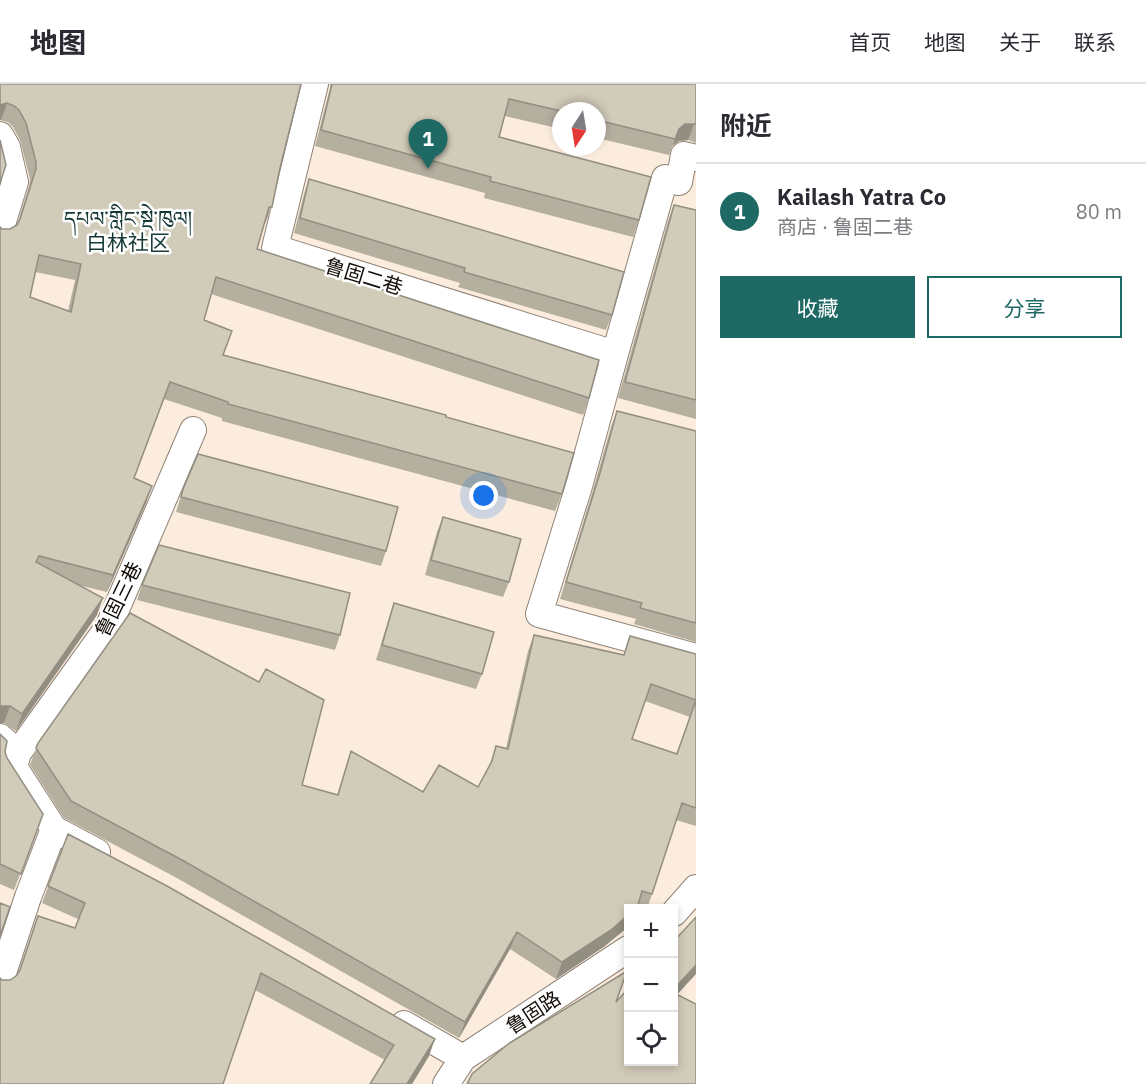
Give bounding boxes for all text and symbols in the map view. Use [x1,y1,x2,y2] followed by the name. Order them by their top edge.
[30,24,86,61] text: 地图
[849,28,891,56] text: 首页
[924,28,966,56] text: 地图
[999,28,1041,56] text: 关于
[1074,28,1116,56] text: 联系
[552,102,606,156] north arrow
[720,108,772,142] text: 附近
[408,120,448,169] pin: 1
[777,182,946,211] text: Kailash Yatra Co
[734,198,746,225] text: 1
[1076,198,1122,225] text: 80 m
[64,203,192,256] district label: དཔལ་གླིང་སྡེ་ཁུལ། 白林社区
[777,213,913,240] text: 商店 · 鲁固二巷
[322,251,406,301] street label: 鲁固二巷
[720,276,915,338] button: 收藏
[927,276,1122,338] button: 分享
[469,481,498,510] your location
[88,557,148,641] street label: 鲁固三巷
[624,904,678,1066] map controls
[624,904,678,958] button: +
[624,958,678,1012] button: −
[500,984,566,1040] street label: 鲁固路
[624,1012,678,1066] button: locate

